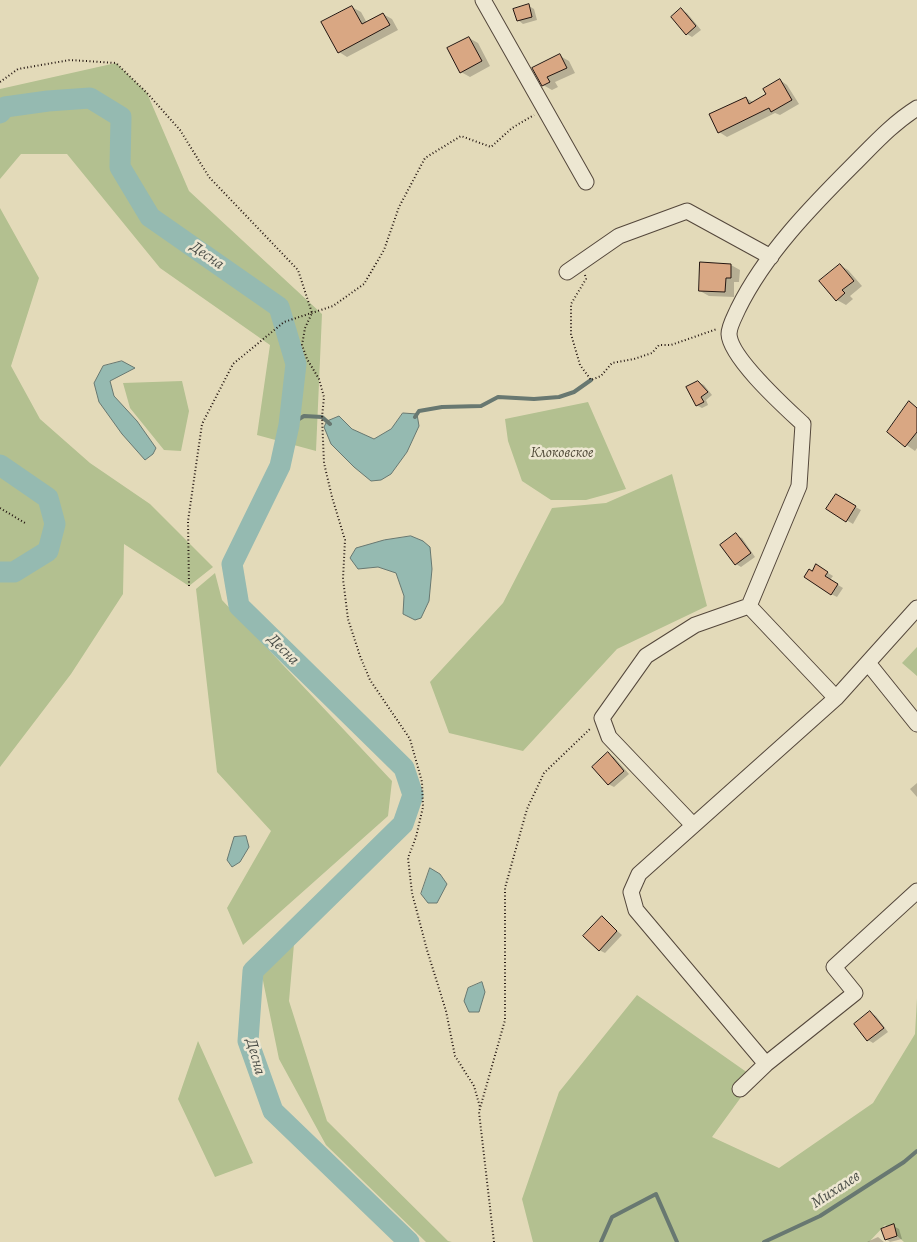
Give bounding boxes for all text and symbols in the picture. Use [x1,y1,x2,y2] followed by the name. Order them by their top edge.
[186,238,228,274] water label: Десна
[530,444,594,462] park label: Клоковское
[263,630,303,670] water label: Десна
[241,1037,269,1077] water label: Десна
[808,1167,864,1213] water label: Михалев

